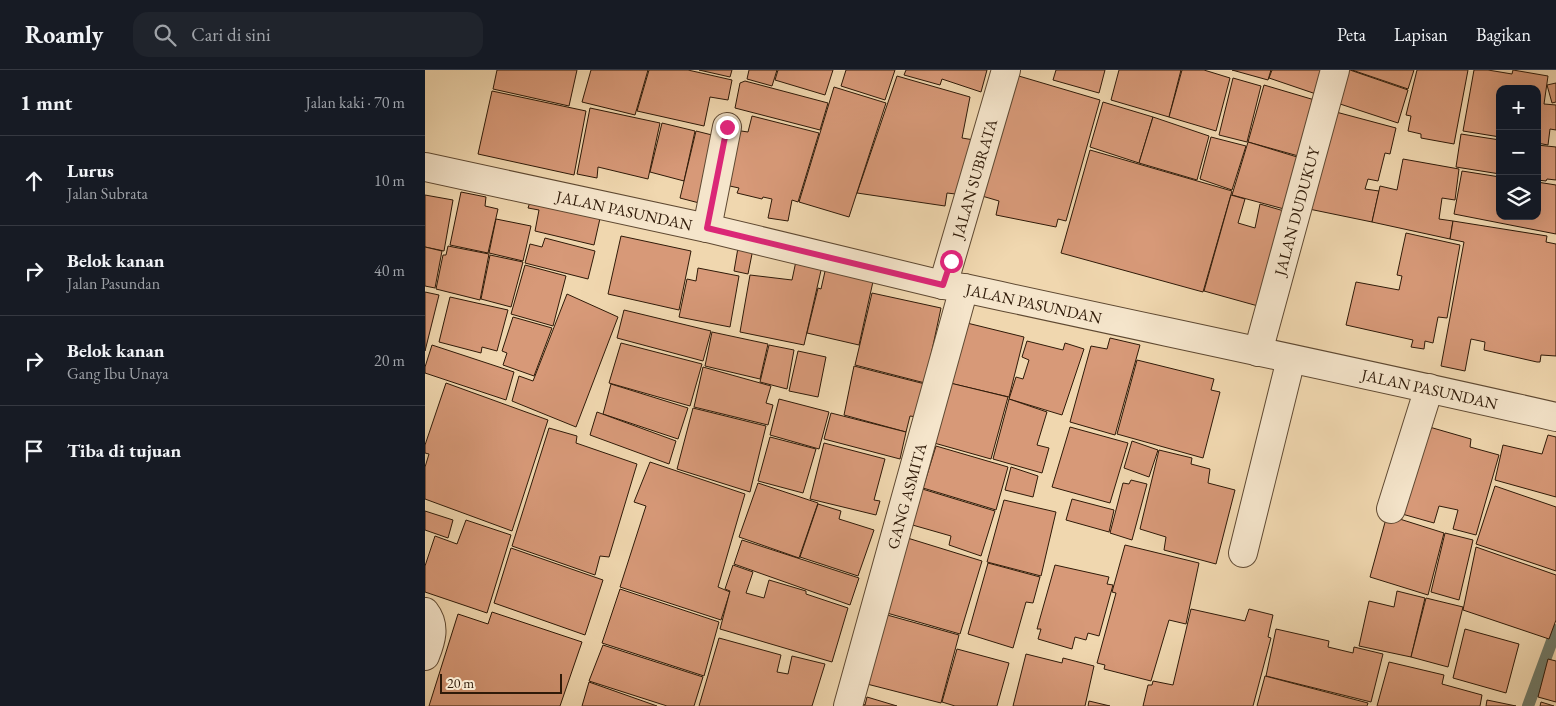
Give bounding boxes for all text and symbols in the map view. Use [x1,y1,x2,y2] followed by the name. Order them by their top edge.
[133,12,483,57] search box
[25,19,103,50] text: Roamly
[151,21,179,49] icon: search
[191,22,271,47] text: Cari di sini
[1337,23,1366,46] text: Peta
[1394,23,1448,46] text: Lapisan
[1476,23,1531,46] text: Bagikan
[1496,85,1541,220] map controls
[1496,85,1541,130] button: +
[20,89,72,116] text: 1 mnt
[305,92,405,113] text: Jalan kaki · 70 m
[947,115,1002,243] street label: JALAN SUBRATA
[716,116,739,139] route end
[1496,130,1541,175] button: −
[1269,144,1325,280] street label: JALAN DUDUKUY
[67,158,114,183] text: Lurus
[20,167,48,195] icon: ahead
[374,170,405,191] text: 10 m
[1496,175,1541,220] button: layers
[67,183,148,204] text: Jalan Subrata
[552,185,695,236] street label: JALAN PASUNDAN
[67,248,165,273] text: Belok kanan
[940,250,963,273] route start
[20,257,48,285] icon: right
[374,260,405,281] text: 40 m
[67,273,160,294] text: Jalan Pasundan
[962,278,1104,329] street label: JALAN PASUNDAN
[67,338,165,363] text: Belok kanan
[20,347,48,375] icon: right
[374,350,405,371] text: 20 m
[67,363,169,384] text: Gang Ibu Unaya
[1358,364,1500,415] street label: JALAN PASUNDAN
[20,437,48,465] icon: arrive
[67,438,181,463] text: Tiba di tujuan
[882,440,932,551] street label: GANG ASMITA
[440,671,563,694] scale bar
[447,674,474,692] text: 20 m

